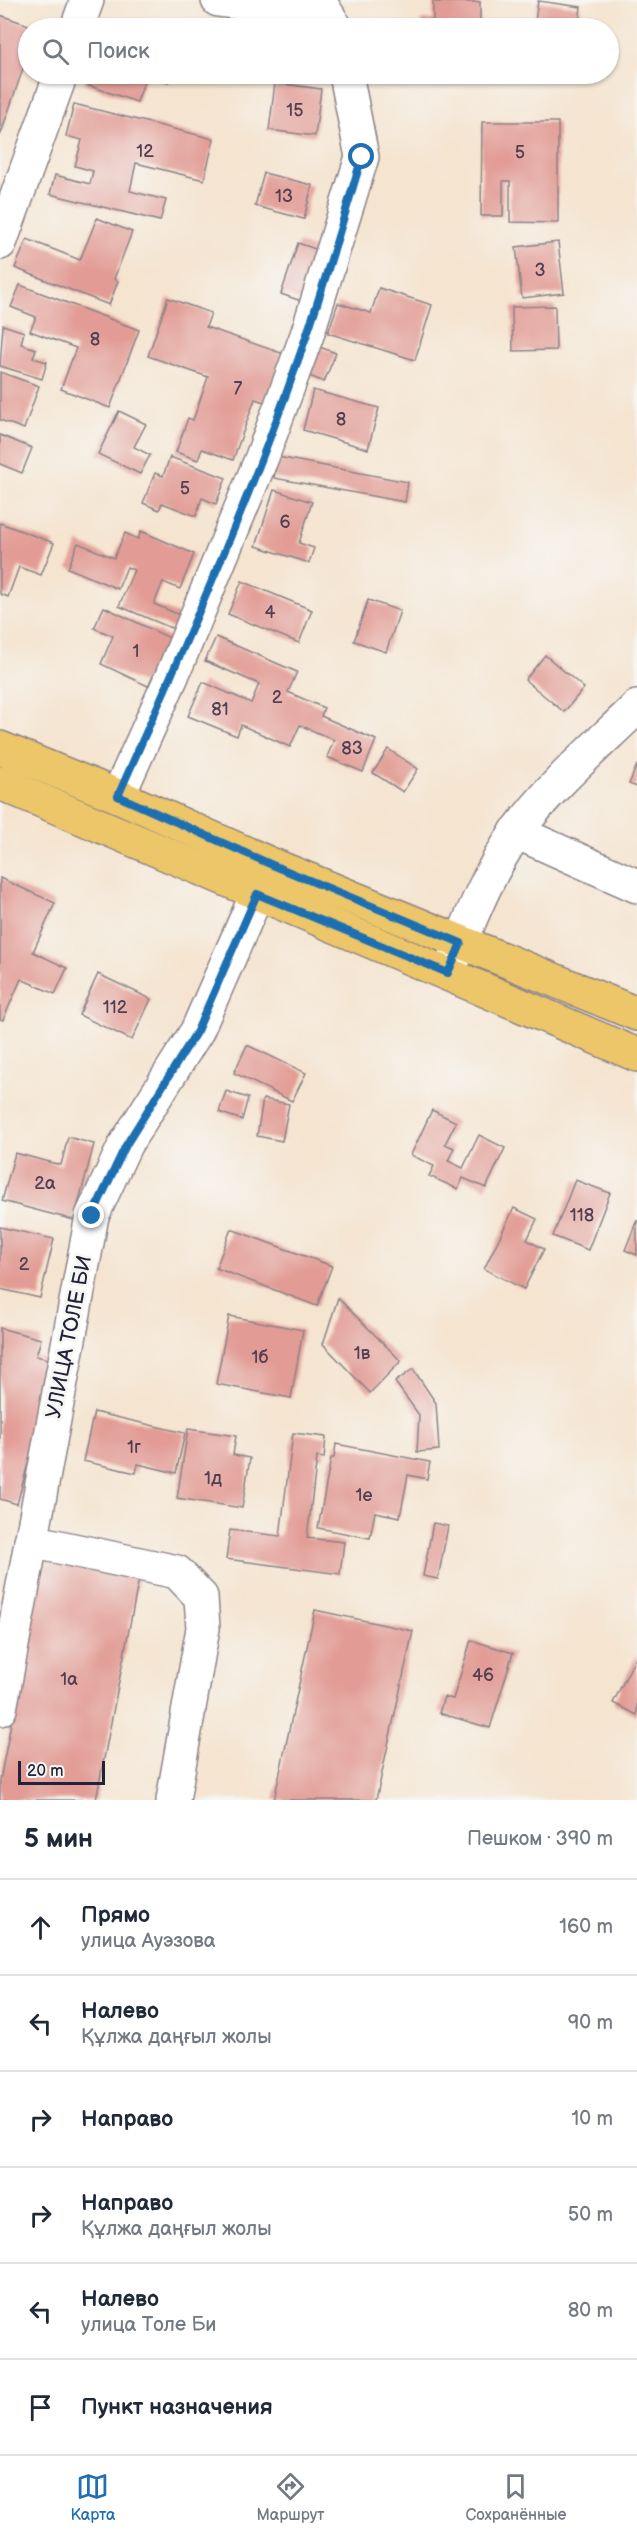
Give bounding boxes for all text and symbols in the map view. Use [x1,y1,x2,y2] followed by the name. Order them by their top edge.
[18,18,619,84] search box
[39,35,72,68] icon: search
[87,38,150,65] text: Поиск
[286,100,304,121] house number: 15
[136,141,154,162] house number: 12
[515,142,525,163] house number: 5
[348,143,374,169] route start
[275,186,293,207] house number: 13
[534,260,546,281] house number: 3
[90,329,100,350] house number: 8
[234,378,243,399] house number: 7
[336,409,346,430] house number: 8
[180,478,190,499] house number: 5
[280,512,291,533] house number: 6
[265,602,276,623] house number: 4
[133,641,139,662] house number: 1
[272,687,283,708] house number: 2
[211,699,229,720] house number: 81
[341,738,363,759] house number: 83
[103,997,128,1018] house number: 112
[34,1173,56,1194] house number: 2а
[78,1202,104,1228] route end
[570,1205,594,1226] house number: 118
[41,1253,97,1421] street label: УЛИЦА ТОЛЕ БИ
[19,1254,30,1275] house number: 2
[354,1343,371,1364] house number: 1в
[252,1347,269,1368] house number: 1б
[127,1437,141,1458] house number: 1г
[204,1468,222,1489] house number: 1д
[356,1485,373,1506] house number: 1е
[472,1665,494,1686] house number: 46
[60,1669,78,1690] house number: 1а
[18,1758,105,1786] scale bar
[27,1762,63,1781] text: 20 m
[24,1824,93,1855] text: 5 мин
[467,1827,613,1851] text: Пешком · 390 m
[81,1902,150,1929] text: Прямо
[24,1911,57,1944] icon: ahead
[559,1915,613,1939] text: 160 m
[81,1929,216,1953] text: улица Ауэзова
[81,1998,159,2025] text: Налево
[24,2007,57,2040] icon: left
[568,2011,613,2035] text: 90 m
[81,2025,272,2049] text: Құлжа даңғыл жолы
[24,2103,57,2136] icon: right
[81,2106,173,2133] text: Направо
[572,2107,613,2131] text: 10 m
[81,2190,173,2217] text: Направо
[24,2199,57,2232] icon: right
[568,2203,613,2227] text: 50 m
[81,2217,272,2241] text: Құлжа даңғыл жолы
[81,2286,159,2313] text: Налево
[24,2295,57,2328] icon: left
[568,2299,613,2323] text: 80 m
[81,2313,217,2337] text: улица Толе Би
[24,2391,57,2424] icon: arrive
[81,2394,273,2421] text: Пункт назначения
[70,2470,116,2525] tab: Карта
[256,2470,324,2525] tab: Маршрут
[465,2470,567,2525] tab: Сохранённые

